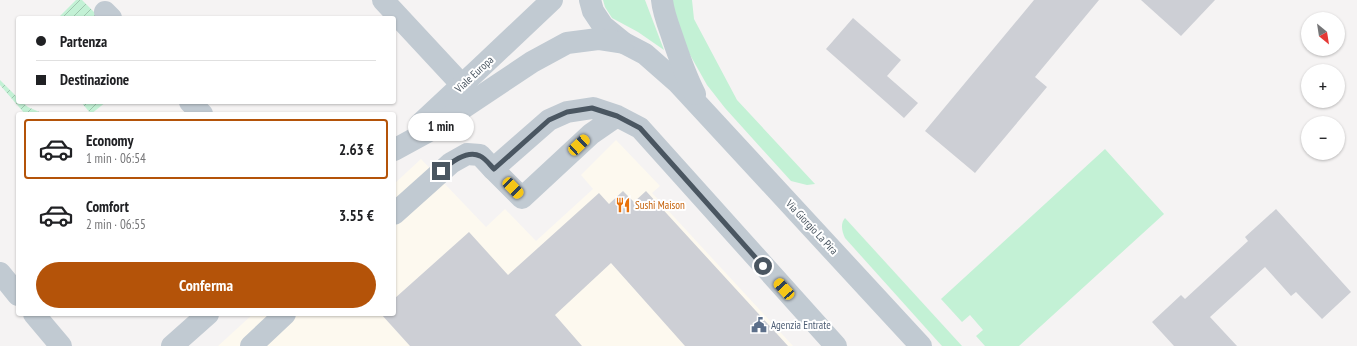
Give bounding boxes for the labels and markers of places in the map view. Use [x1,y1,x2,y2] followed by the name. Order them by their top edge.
[614,196,632,214] restaurant icon: Sushi Maison
[635,198,685,212] place label: Sushi Maison
[750,316,768,334] public building icon: Agenzia Entrate
[771,318,831,332] place label: Agenzia Entrate

